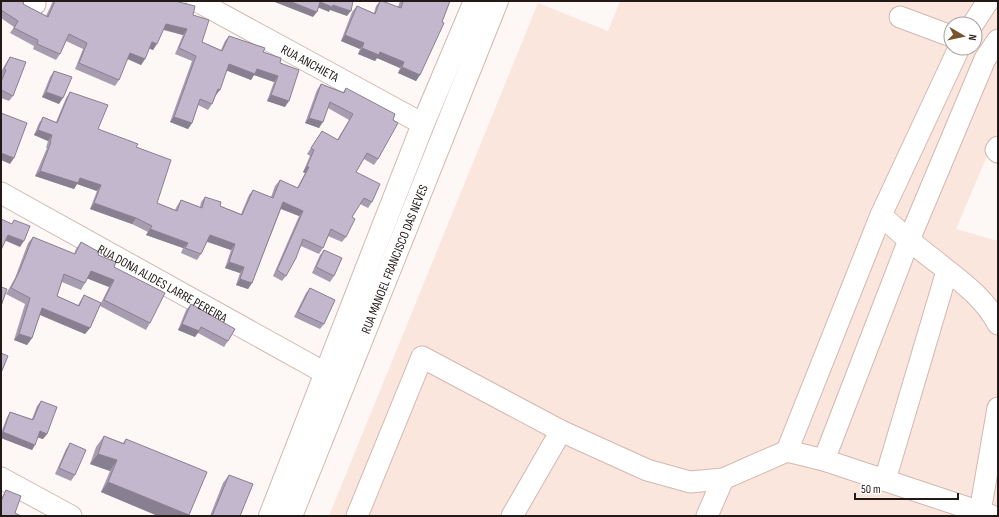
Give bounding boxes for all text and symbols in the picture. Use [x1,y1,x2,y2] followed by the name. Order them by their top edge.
[943,16,983,56] north arrow
[965,34,979,42] text: N
[278,41,342,86] street label: RUA ANCHIETA
[358,182,432,336] street label: RUA MANOEL FRANCISCO DAS NEVES
[95,241,230,326] street label: RUA DONA ALIDES LARRE PEREIRA
[855,475,958,501] scale bar
[861,482,881,497] text: 50 m

